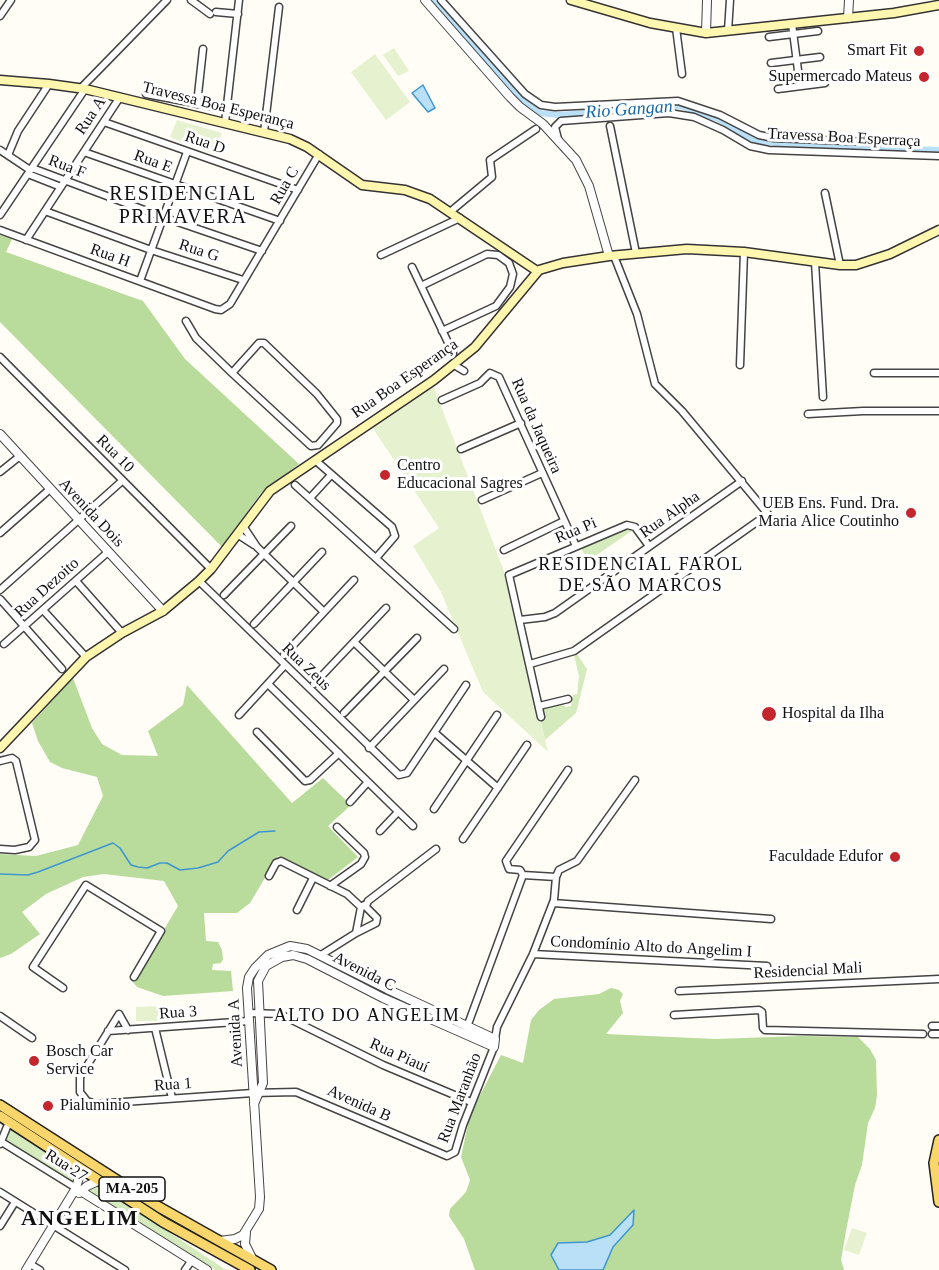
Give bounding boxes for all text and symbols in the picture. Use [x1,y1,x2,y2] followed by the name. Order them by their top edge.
[847,41,907,61] place label: Smart Fit
[912,44,926,58] marker: Smart Fit
[768,67,912,87] place label: Supermercado Mateus
[917,70,931,84] marker: Supermercado Mateus
[140,78,296,134] street label: Travessa Boa Esperança
[71,94,111,138] street label: Rua A
[585,96,673,124] water label: Rio Gangan
[767,124,921,152] street label: Travessa Boa Esperraça
[182,127,228,159] street label: Rua D
[131,146,175,178] street label: Rua E
[46,151,88,183] street label: Rua F
[267,164,303,208] street label: Rua C
[109,183,257,230] district label: RESIDENCIAL PRIMAVERA
[176,235,222,267] street label: Rua G
[87,240,133,272] street label: Rua H
[348,335,462,423] street label: Rua Boa Esperança
[506,375,566,477] street label: Rua da Jaqueira
[92,431,138,477] street label: Rua 10
[397,456,523,494] place label: Centro Educacional Sagres
[378,468,392,482] marker: Centro Educacional Sagres
[54,475,128,551] street label: Avenida Dois
[636,487,704,543] street label: Rua Alpha
[759,494,899,532] place label: UEB Ens. Fund. Dra. Maria Alice Coutinho
[904,506,918,520] marker: UEB Ens. Fund. Dra. Maria Alice Coutinho
[552,514,600,548] street label: Rua Pi
[11,554,83,622] street label: Rua Dezoito
[538,554,744,596] district label: RESIDENCIAL FAROL DE SÃO MARCOS
[277,639,335,695] street label: Rua Zeus
[782,704,884,724] place label: Hospital da Ilha
[760,705,778,723] marker: Hospital da Ilha
[769,847,883,867] place label: Faculdade Edufor
[888,850,902,864] marker: Faculdade Edufor
[550,932,752,962] street label: Condomínio Alto do Angelim I
[329,948,399,996] street label: Avenida C
[753,959,863,983] street label: Residencial Mali
[225,998,247,1068] street label: Avenida A
[158,1002,198,1024] street label: Rua 3
[274,1005,460,1027] district label: ALTO DO ANGELIM
[366,1034,432,1078] street label: Rua Piauí
[46,1042,113,1080] place label: Bosch Car Service
[434,1050,486,1146] street label: Rua Maranhão
[27,1054,41,1068] marker: Bosch Car Service
[153,1074,193,1096] street label: Rua 1
[324,1081,394,1127] street label: Avenida B
[60,1096,130,1116] place label: Pialuminio
[41,1099,55,1113] marker: Pialuminio
[42,1146,90,1186] street label: Rua 27
[99,1177,165,1201] road number: MA-205
[21,1206,139,1232] district label: ANGELIM

